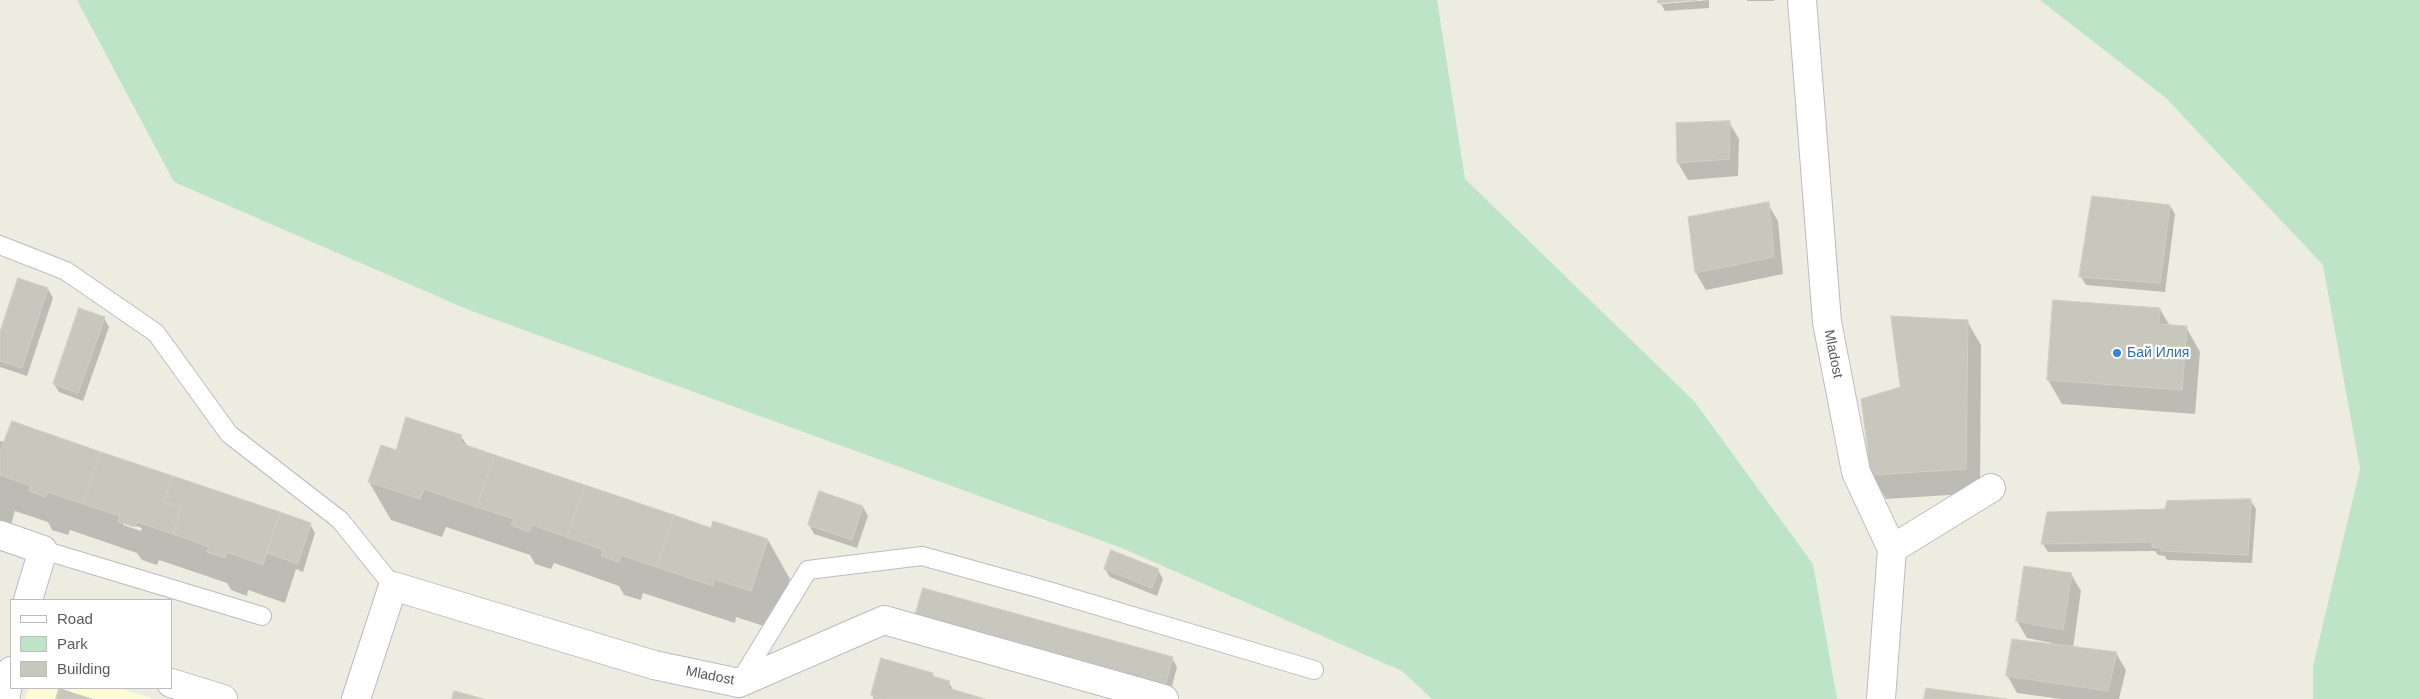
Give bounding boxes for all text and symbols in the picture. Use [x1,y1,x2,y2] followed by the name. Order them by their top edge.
[1820,328,1846,380] street label: Mladost
[2127,345,2189,361] place label: Бай Илия
[2111,347,2123,359] marker: Бай Илия
[10,599,172,689] legend
[57,610,93,627] text: Road
[57,635,88,652] text: Park
[57,660,110,677] text: Building
[684,663,736,689] street label: Mladost

